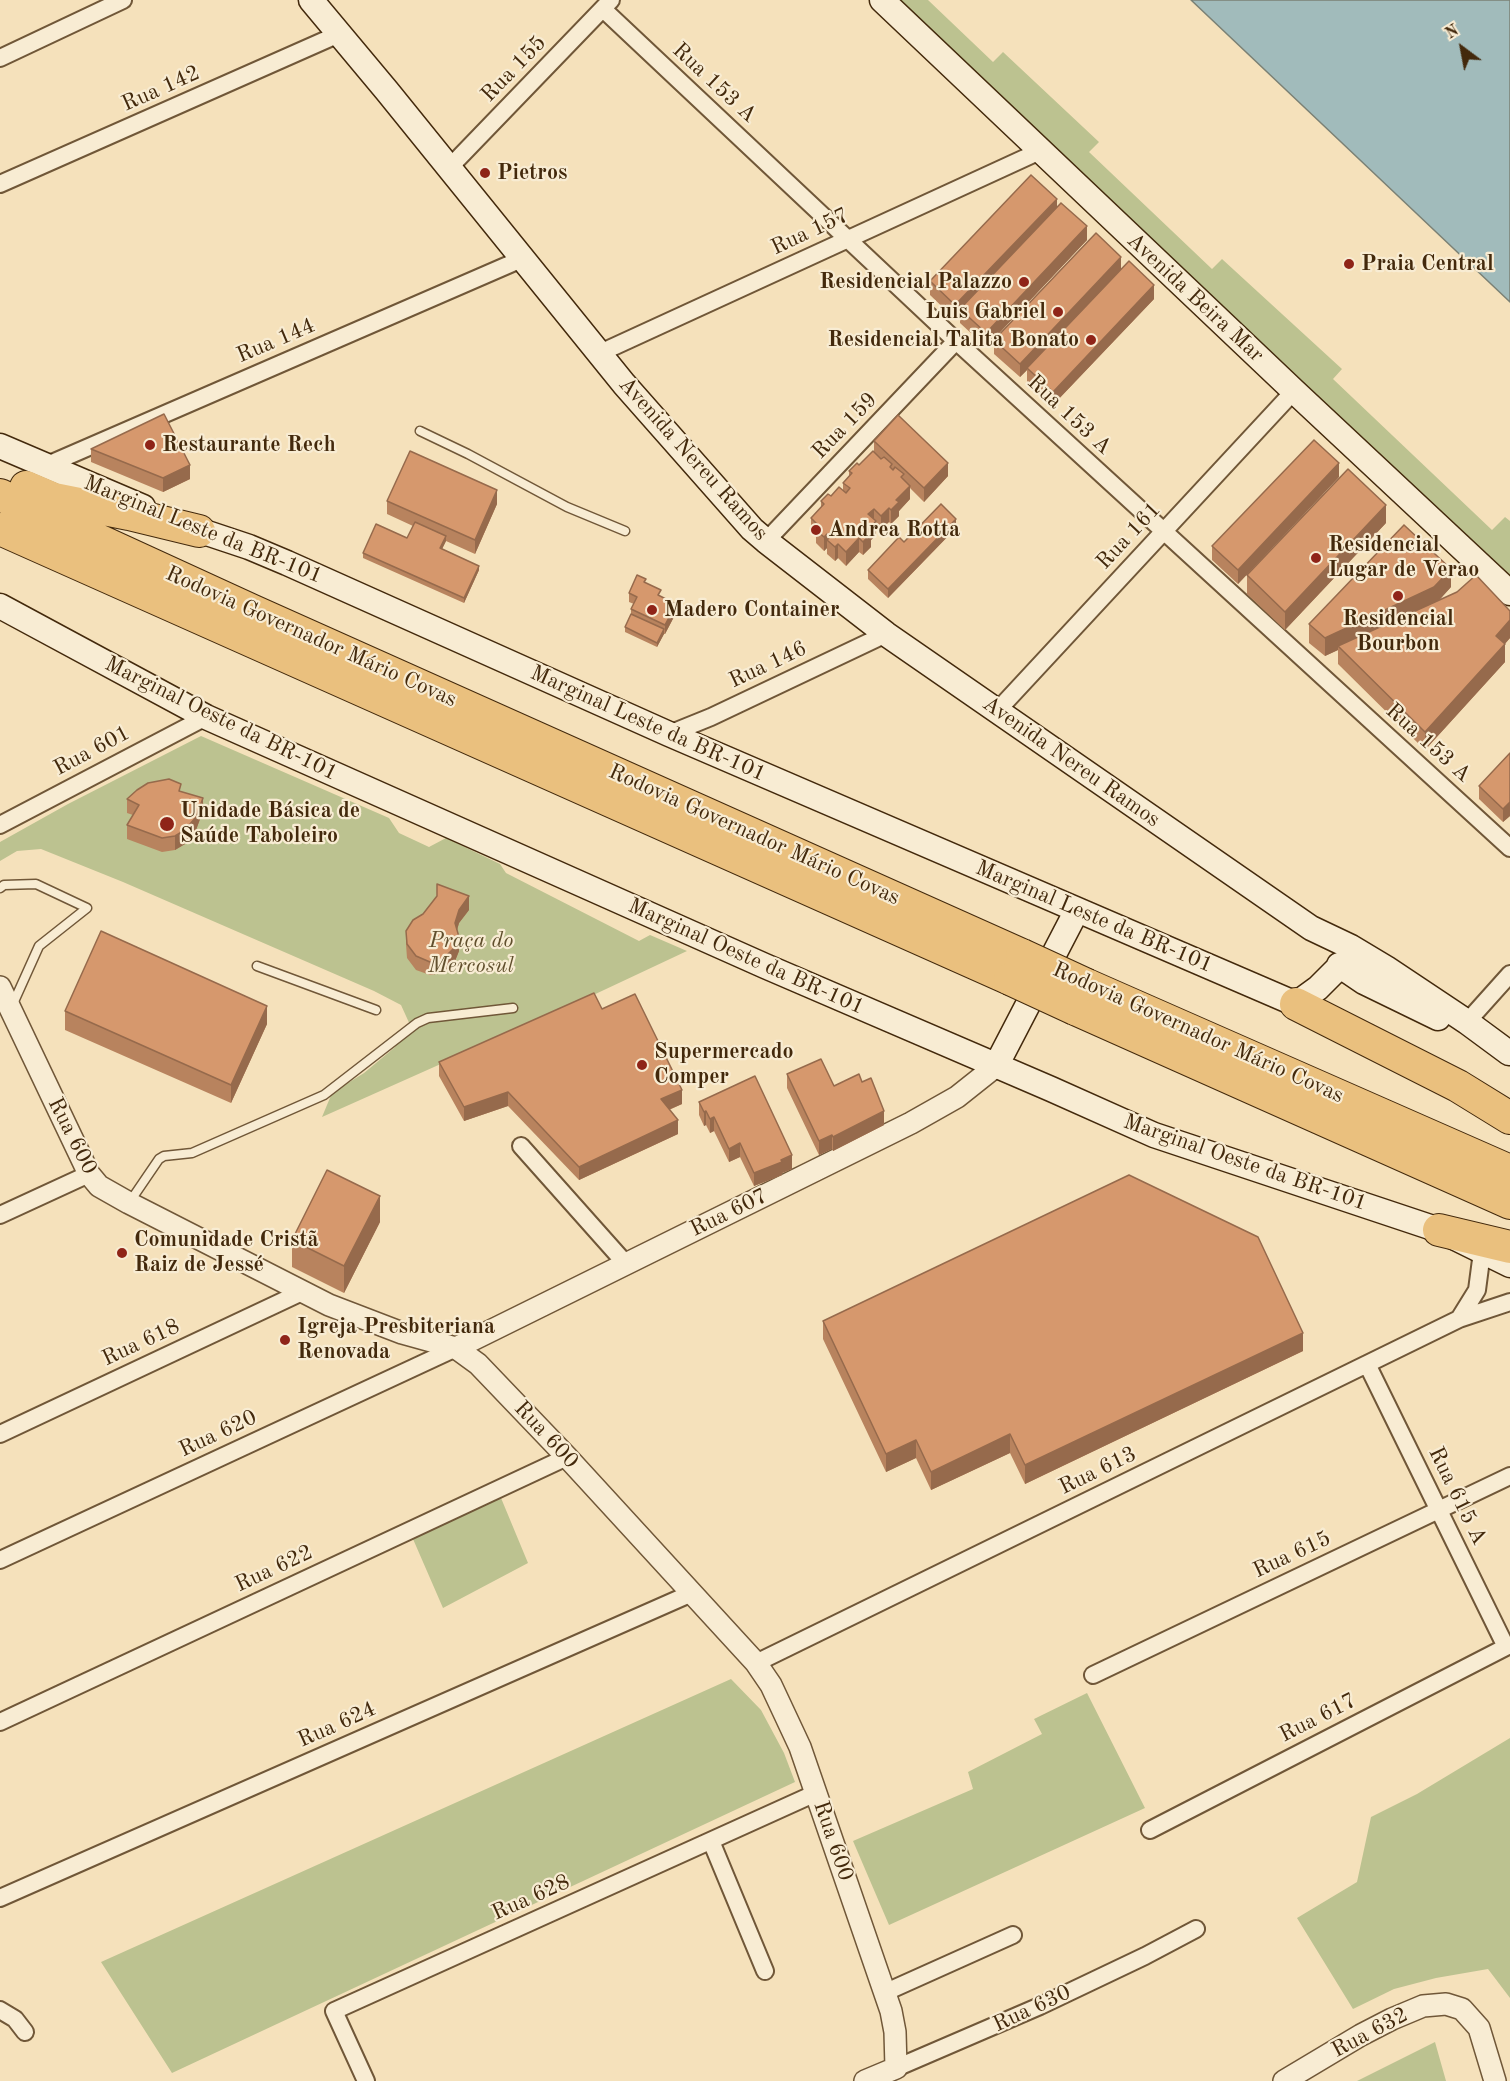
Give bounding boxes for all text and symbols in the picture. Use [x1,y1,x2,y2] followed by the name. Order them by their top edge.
[1432,18,1492,78] north arrow
[1443,23,1462,43] text: N
[476,30,552,108] street label: Rua 155
[666,37,762,129] street label: Rua 153 A
[118,60,204,118] street label: Rua 142
[497,160,567,186] place label: Pietros
[478,166,492,180] marker: Pietros
[767,203,853,261] street label: Rua 157
[1121,228,1269,368] street label: Avenida Beira Mar
[1361,251,1494,277] place label: Praia Central
[1342,257,1356,271] marker: Praia Central
[819,269,1012,295] place label: Residencial Palazzo
[1017,275,1031,289] marker: Residencial Palazzo
[925,299,1046,325] place label: Luis Gabriel
[1051,305,1065,319] marker: Luis Gabriel
[233,313,319,369] street label: Rua 144
[828,327,1079,353] place label: Residencial Talita Bonato
[1084,333,1098,347] marker: Residencial Talita Bonato
[1021,369,1117,461] street label: Rua 153 A
[613,372,773,546] street label: Avenida Nereu Ramos
[807,387,883,465] street label: Rua 159
[162,432,336,458] place label: Restaurante Rech
[143,438,157,452] marker: Restaurante Rech
[80,470,326,590] street label: Marginal Leste da BR-101
[1091,497,1167,575] street label: Rua 161
[828,517,960,543] place label: Andrea Rotta
[809,523,823,537] marker: Andrea Rotta
[1328,532,1479,584] place label: Residencial Lugar de Verao
[1309,551,1323,565] marker: Residencial Lugar de Verao
[161,561,461,713] street label: Rodovia Governador Mário Covas
[1391,589,1405,603] marker: Residencial Bourbon
[664,597,839,623] place label: Madero Container
[645,603,659,617] marker: Madero Container
[1342,606,1454,658] place label: Residencial Bourbon
[725,636,811,694] street label: Rua 146
[100,651,342,787] street label: Marginal Oeste da BR-101
[526,660,770,788] street label: Marginal Leste da BR-101
[977,691,1165,833] street label: Avenida Nereu Ramos
[1380,698,1476,788] street label: Rua 153 A
[49,720,135,782] street label: Rua 601
[604,759,904,911] street label: Rodovia Governador Mário Covas
[180,798,360,849] place label: Unidade Básica de Saúde Taboleiro
[158,815,176,833] marker: Unidade Básica de Saúde Taboleiro
[971,855,1217,979] street label: Marginal Leste da BR-101
[624,893,868,1021] street label: Marginal Oeste da BR-101
[428,928,514,980] park label: Praça do Mercosul
[1048,957,1348,1109] street label: Rodovia Governador Mário Covas
[654,1039,794,1090] place label: Supermercado Comper
[635,1058,649,1072] marker: Supermercado Comper
[41,1093,103,1179] street label: Rua 600
[1120,1109,1370,1217] street label: Marginal Oeste da BR-101
[686,1183,772,1243] street label: Rua 607
[134,1227,319,1278] place label: Comunidade Cristã Raiz de Jessé
[115,1246,129,1260] marker: Comunidade Cristã Raiz de Jessé
[98,1314,184,1372] street label: Rua 618
[297,1314,495,1366] place label: Igreja Presbiteriana Renovada
[278,1333,292,1347] marker: Igreja Presbiteriana Renovada
[508,1396,584,1474] street label: Rua 600
[175,1405,261,1463] street label: Rua 620
[1055,1441,1141,1501] street label: Rua 613
[1422,1443,1492,1549] street label: Rua 615 A
[1249,1526,1335,1584] street label: Rua 615
[231,1540,317,1598] street label: Rua 622
[1275,1687,1361,1749] street label: Rua 617
[294,1696,380,1754] street label: Rua 624
[807,1798,859,1884] street label: Rua 600
[488,1869,574,1927] street label: Rua 628
[989,1980,1075,2038] street label: Rua 630
[1327,2002,1413,2064] street label: Rua 632

